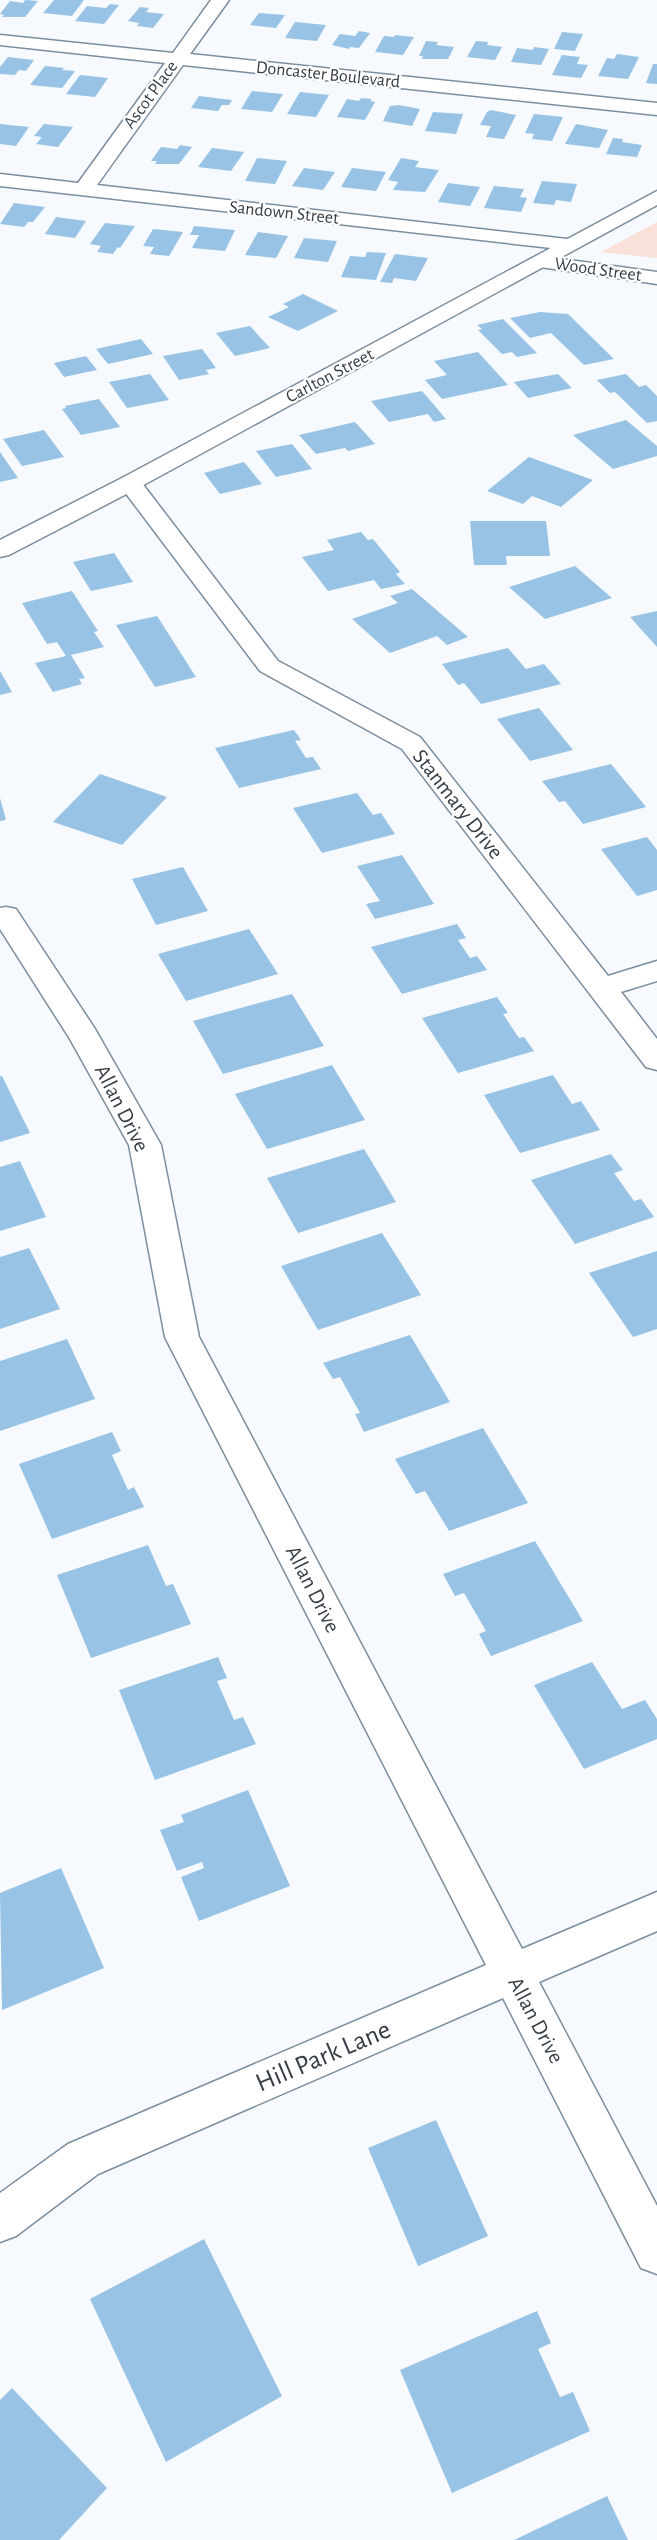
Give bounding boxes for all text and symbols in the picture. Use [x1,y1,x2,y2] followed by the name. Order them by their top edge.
[121,58,181,132] street label: Ascot Place
[255,58,401,92] street label: Doncaster Boulevard
[228,198,340,228] street label: Sandown Street
[553,255,643,285] street label: Wood Street
[283,345,377,407] street label: Carlton Street
[409,745,507,863] street label: Stanmary Drive
[91,1061,153,1155] street label: Allan Drive
[282,1542,344,1636] street label: Allan Drive
[504,1973,568,2067] street label: Allan Drive
[252,2016,394,2096] street label: Hill Park Lane

